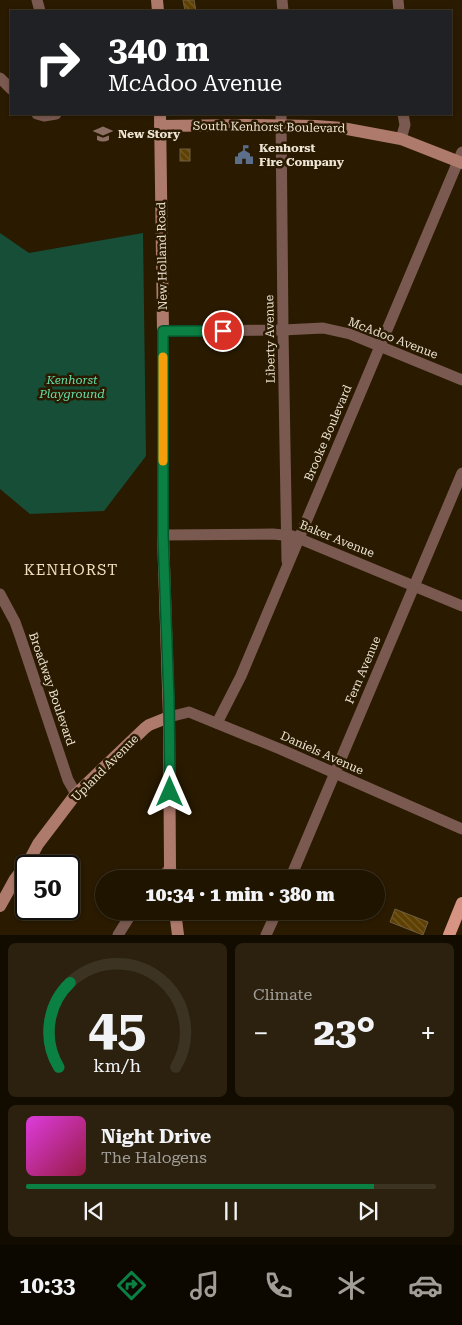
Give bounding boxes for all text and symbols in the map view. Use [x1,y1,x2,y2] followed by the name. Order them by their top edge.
[108,29,209,70] text: 340 m
[25,30,90,95] icon: right
[108,71,282,96] text: McAdoo Avenue
[193,119,346,135] street label: South Kenhorst Boulevard
[92,123,114,145] school or university icon: New Story
[118,127,181,141] place label: New Story
[259,141,345,169] place label: Kenhorst Fire Company
[233,144,255,166] public building icon: Kenhorst Fire Company
[154,202,170,310] street label: New Holland Road
[262,294,278,383] street label: Liberty Avenue
[202,310,244,352] pin
[346,314,440,362] street label: McAdoo Avenue
[209,317,237,345] icon: arrive
[38,373,105,401] park label: Kenhorst Playground
[301,382,355,483] street label: Brooke Boulevard
[298,518,377,560] street label: Baker Avenue
[24,561,118,579] district label: KENHORST
[26,630,78,748] street label: Broadway Boulevard
[342,634,384,706] street label: Fern Avenue
[278,728,366,778] street label: Daniels Avenue
[69,731,142,804] street label: Upland Avenue
[143,765,195,817] position arrow
[15,855,80,920] speed limit sign: 50
[145,883,335,906] text: 10:34 · 1 min · 380 m
[253,985,312,1004] text: Climate
[88,998,147,1059] text: 45
[314,1010,375,1054] text: 23°
[253,1017,269,1050] text: −
[420,1017,436,1050] text: +
[94,1055,142,1076] text: km/h
[101,1125,211,1148] text: Night Drive
[101,1148,207,1167] text: The Halogens
[80,1197,108,1225] icon: previous
[217,1197,245,1225] icon: pause
[354,1197,382,1225] icon: next
[114,1268,149,1303] icon: directions
[187,1268,222,1303] icon: music
[261,1268,296,1303] icon: phone
[334,1268,369,1303] icon: climate
[408,1268,443,1303] icon: car
[19,1273,75,1298] text: 10:33

